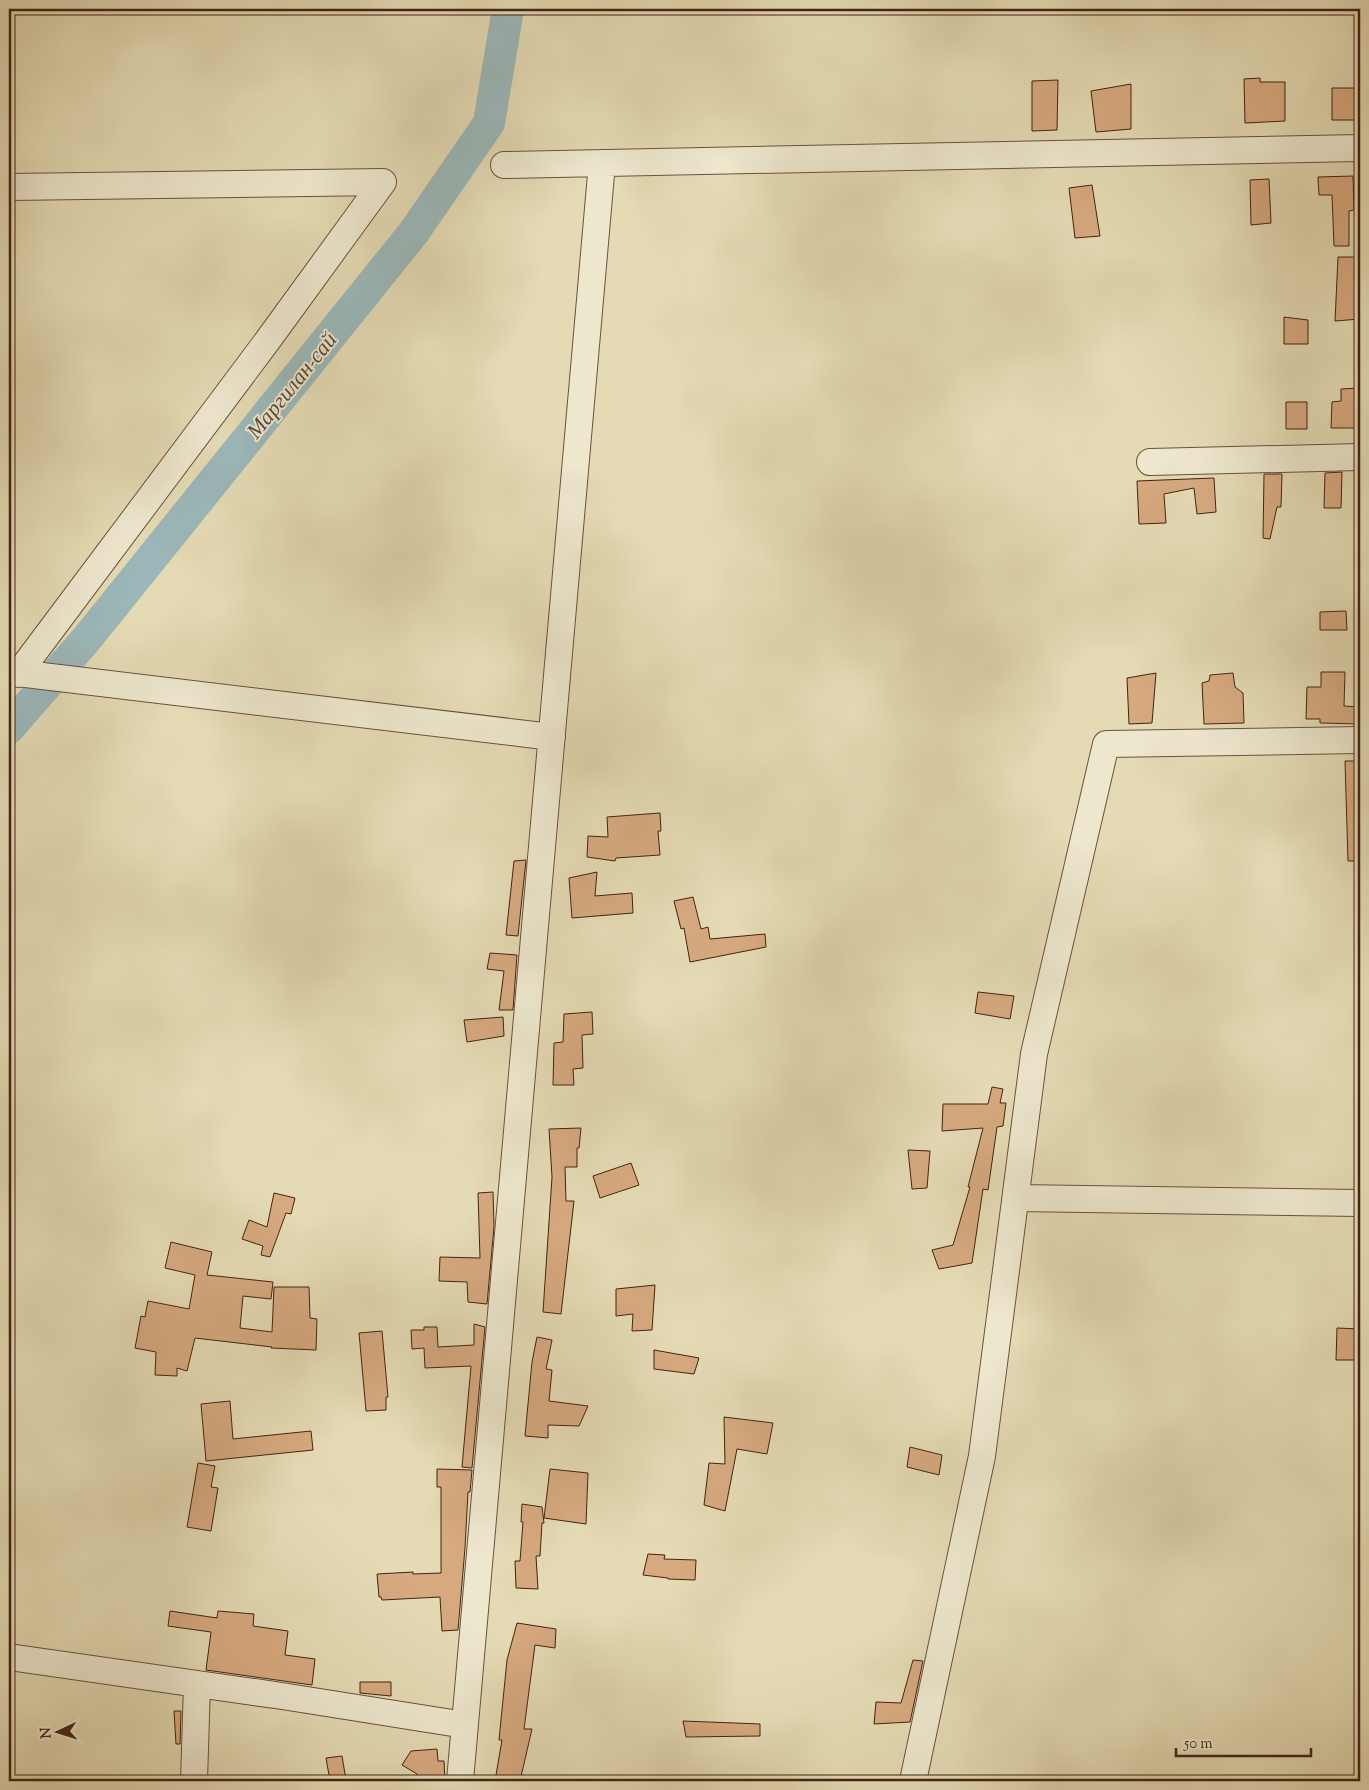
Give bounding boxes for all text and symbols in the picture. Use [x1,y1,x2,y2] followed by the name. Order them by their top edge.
[240,327,346,448] water label: Маргилан-сай
[32,1708,82,1758] north arrow
[1176,1725,1312,1757] scale bar
[37,1726,57,1739] text: N
[1183,1734,1213,1755] text: 50 m

